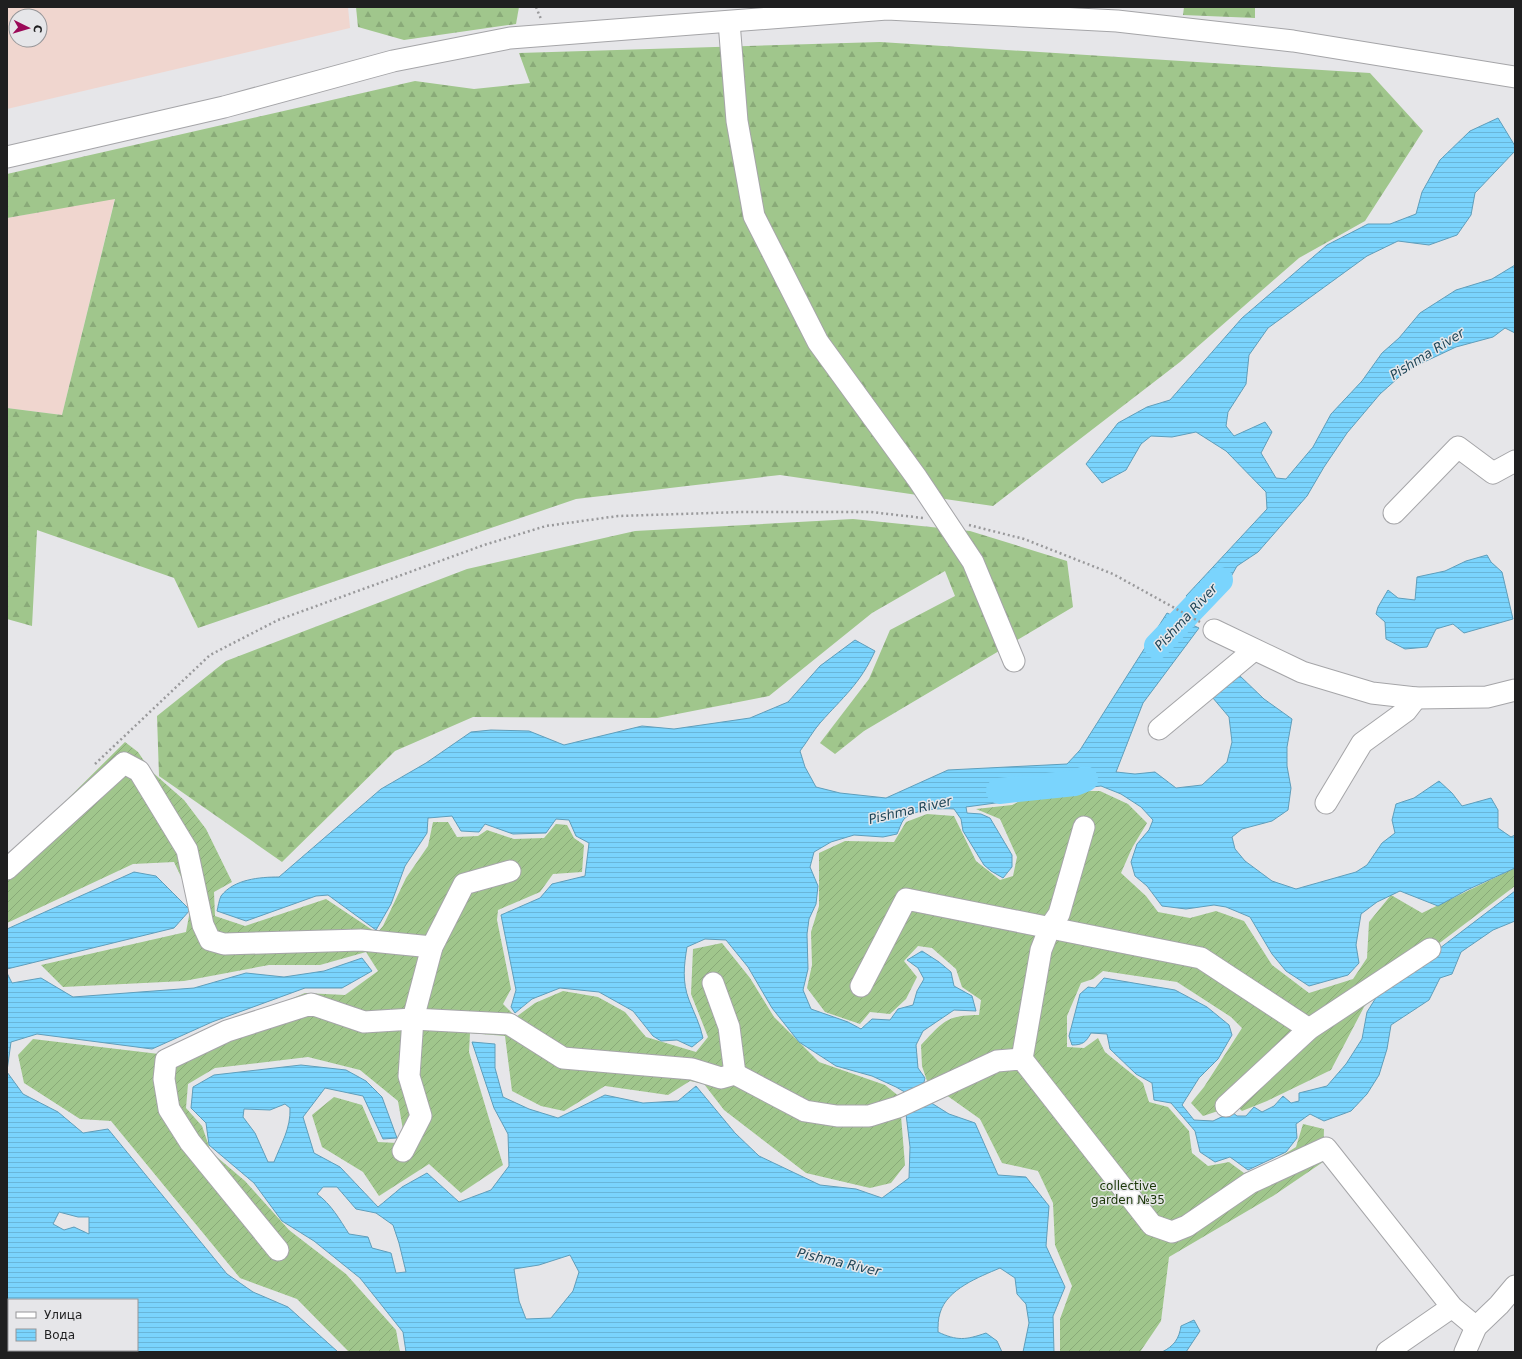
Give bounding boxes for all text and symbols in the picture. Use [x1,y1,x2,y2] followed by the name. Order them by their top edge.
[8,8,48,48] north arrow
[31,24,44,33] text: С
[1387,324,1468,383] water label: Pishma River
[1152,580,1222,653] water label: Pishma River
[867,793,955,827] water label: Pishma River
[1091,1179,1165,1207] park label: collective garden №35
[796,1245,884,1279] water label: Pishma River
[8,1299,138,1351] legend
[44,1308,82,1322] text: Улица
[44,1328,75,1342] text: Вода

